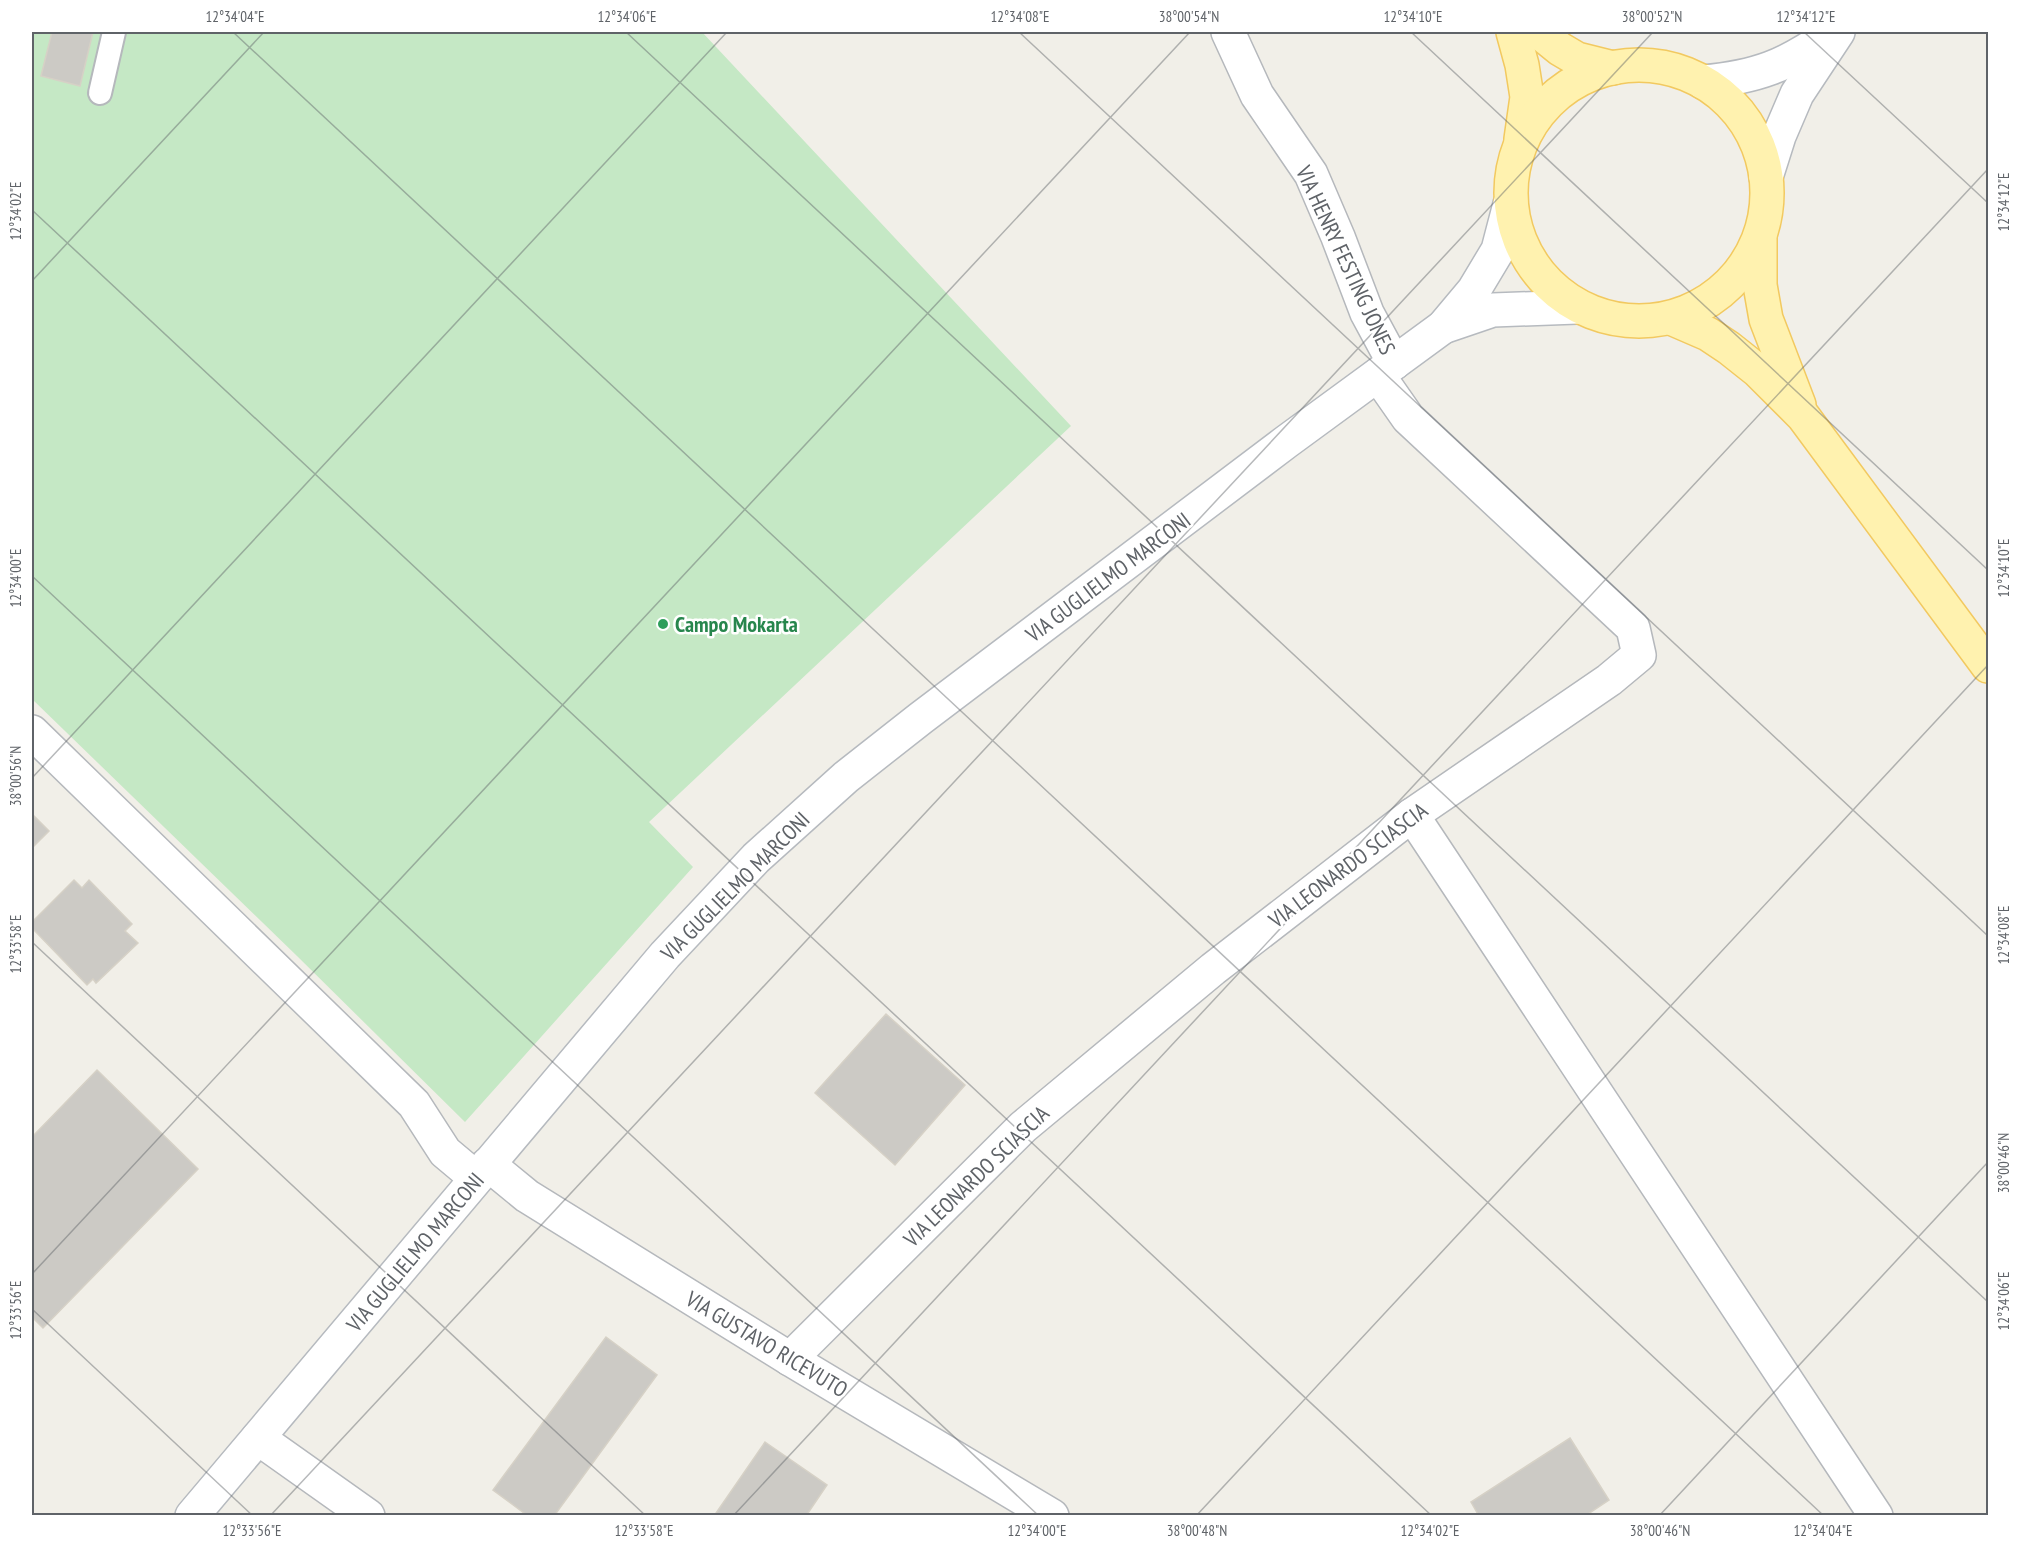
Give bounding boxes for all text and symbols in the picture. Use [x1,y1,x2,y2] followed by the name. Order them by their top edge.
[205,7,265,26] text: 12°34'04"E
[597,7,657,26] text: 12°34'06"E
[990,7,1050,26] text: 12°34'08"E
[1159,7,1219,26] text: 38°00'54"N
[1383,7,1443,26] text: 12°34'10"E
[1622,7,1682,26] text: 38°00'52"N
[1776,7,1836,26] text: 12°34'12"E
[1290,160,1402,359] street label: VIA HENRY FESTING JONES
[1994,172,2013,232] text: 12°34'12"E
[6,181,25,241] text: 12°34'02"E
[1019,506,1196,649] street label: VIA GUGLIELMO MARCONI
[1994,538,2013,598] text: 12°34'10"E
[6,548,25,608] text: 12°34'00"E
[675,610,798,638] place label: Campo Mokarta
[656,617,670,631] marker: Campo Mokarta
[6,746,25,806] text: 38°00'56"N
[1262,796,1433,934] street label: VIA LEONARDO SCIASCIA
[654,806,815,967] street label: VIA GUGLIELMO MARCONI
[1994,905,2013,965] text: 12°34'08"E
[6,914,25,974] text: 12°33'58"E
[897,1099,1055,1253] street label: VIA LEONARDO SCIASCIA
[1994,1133,2013,1193] text: 38°00'46"N
[340,1167,490,1338] street label: VIA GUGLIELMO MARCONI
[1994,1271,2013,1331] text: 12°34'06"E
[6,1280,25,1340] text: 12°33'56"E
[680,1284,853,1403] street label: VIA GUSTAVO RICEVUTO
[222,1521,282,1540] text: 12°33'56"E
[614,1521,674,1540] text: 12°33'58"E
[1007,1521,1067,1540] text: 12°34'00"E
[1167,1521,1227,1540] text: 38°00'48"N
[1400,1521,1460,1540] text: 12°34'02"E
[1630,1521,1690,1540] text: 38°00'46"N
[1793,1521,1853,1540] text: 12°34'04"E

